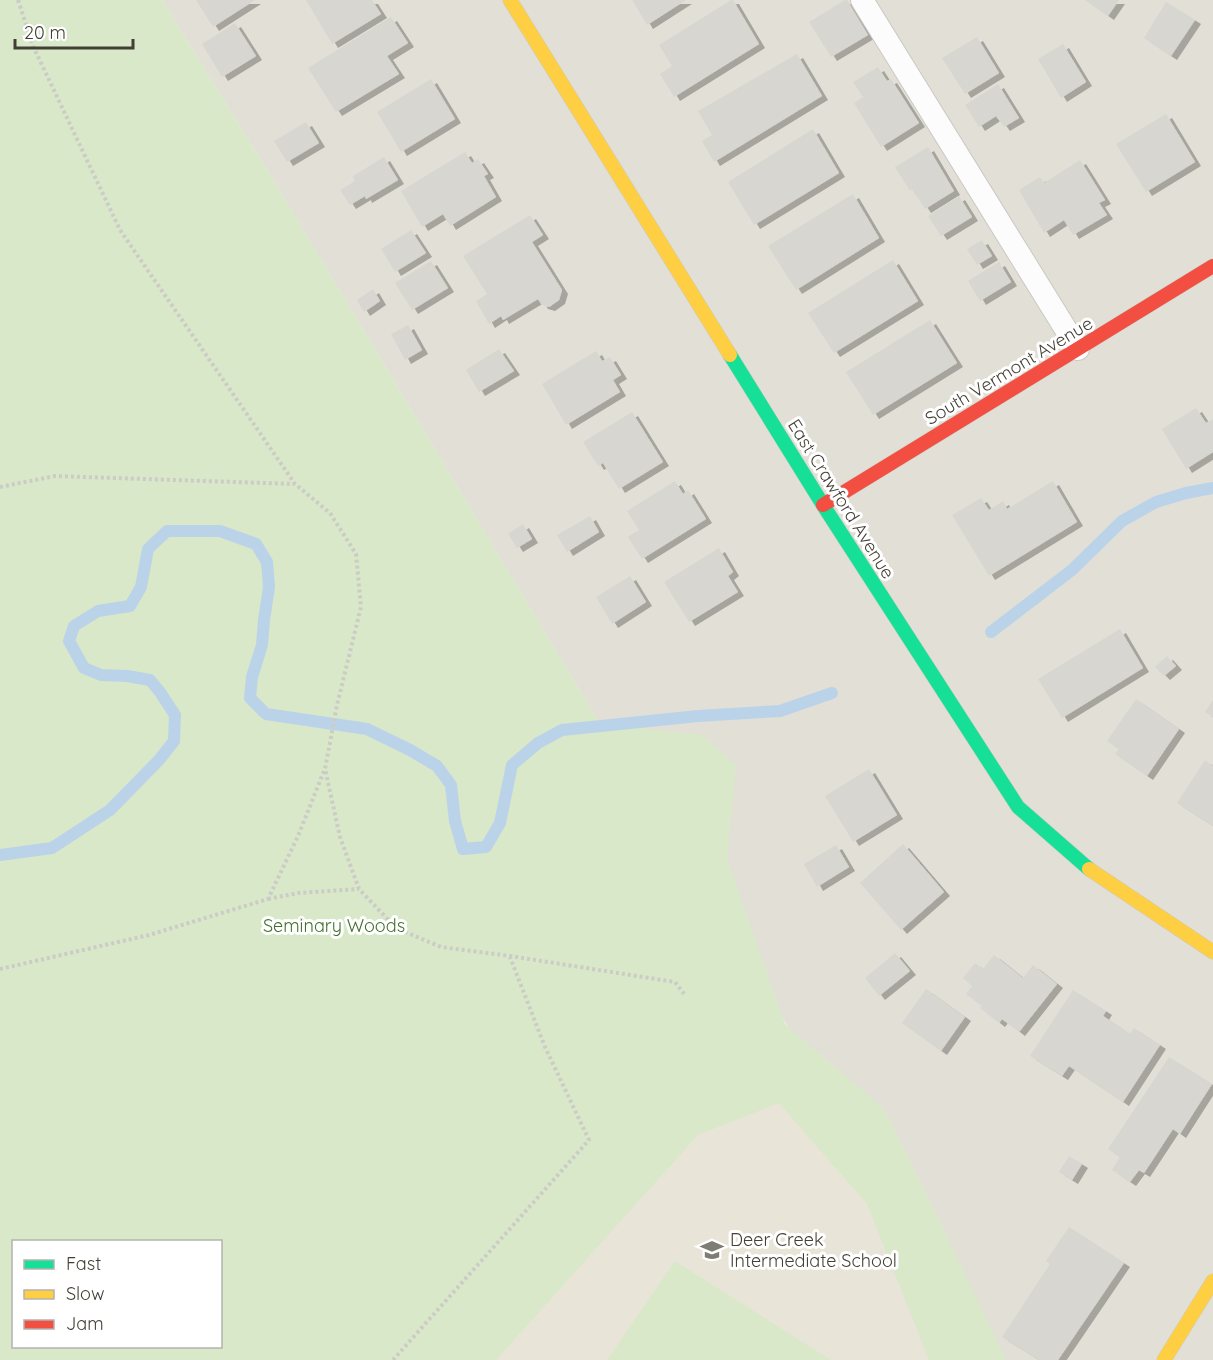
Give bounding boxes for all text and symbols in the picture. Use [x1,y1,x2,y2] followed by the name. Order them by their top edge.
[15,12,134,50] scale bar
[24,21,66,44] text: 20 m
[921,311,1097,430] street label: South Vermont Avenue
[783,415,900,583] street label: East Crawford Avenue
[263,914,405,937] park label: Seminary Woods
[730,1228,897,1272] place label: Deer Creek Intermediate School
[699,1237,725,1263] school or university icon: Deer Creek Intermediate School
[12,1240,222,1348] legend
[66,1252,101,1275] text: Fast
[66,1282,104,1305] text: Slow
[66,1312,104,1335] text: Jam

